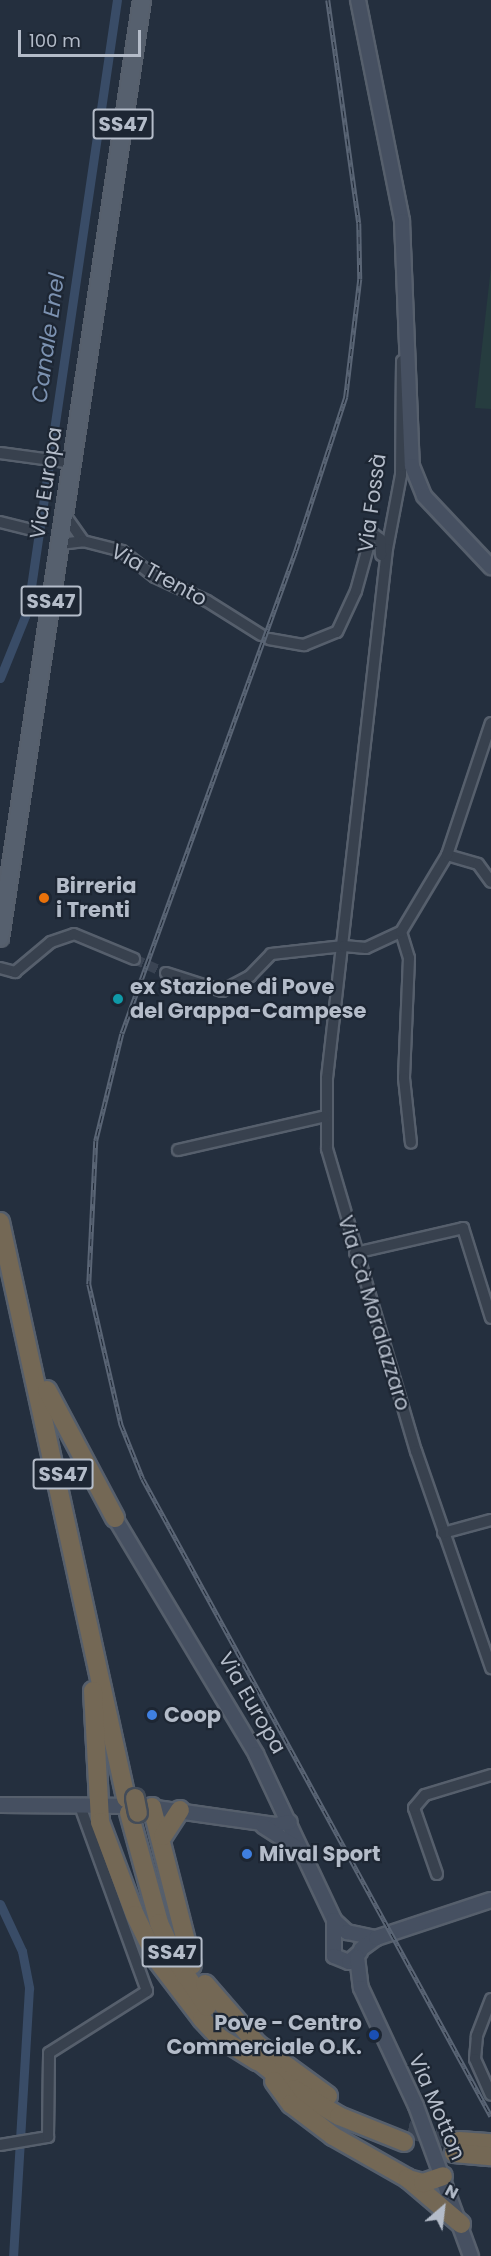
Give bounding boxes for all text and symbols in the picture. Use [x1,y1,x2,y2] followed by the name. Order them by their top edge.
[21,18,144,56] scale bar
[29,28,81,53] text: 100 m
[92,107,154,141] road number: SS47
[26,271,70,405] water label: Canale Enel
[25,425,67,541] street label: Via Europa
[353,452,391,554] street label: Via Fossà
[107,538,211,612] street label: Via Trento
[20,584,82,618] road number: SS47
[56,873,136,923] place label: Birreria i Trenti
[37,891,51,905] marker: Birreria i Trenti
[130,974,366,1024] place label: ex Stazione di Pove del Grappa-Campese
[111,992,125,1006] marker: ex Stazione di Pove del Grappa-Campese
[332,1212,416,1414] street label: Via Cà Moralazzaro
[32,1457,94,1491] road number: SS47
[213,1648,291,1758] street label: Via Europa
[164,1702,221,1728] place label: Coop
[145,1708,159,1722] marker: Coop
[259,1841,381,1867] place label: Mival Sport
[240,1847,254,1861] marker: Mival Sport
[140,1935,204,1969] road number: SS47
[166,2010,362,2060] place label: Pove - Centro Commerciale O.K.
[367,2028,381,2042] marker: Pove - Centro Commerciale O.K.
[403,2050,471,2164] street label: Via Motton
[413,2178,473,2238] north arrow
[441,2179,462,2205] text: N

